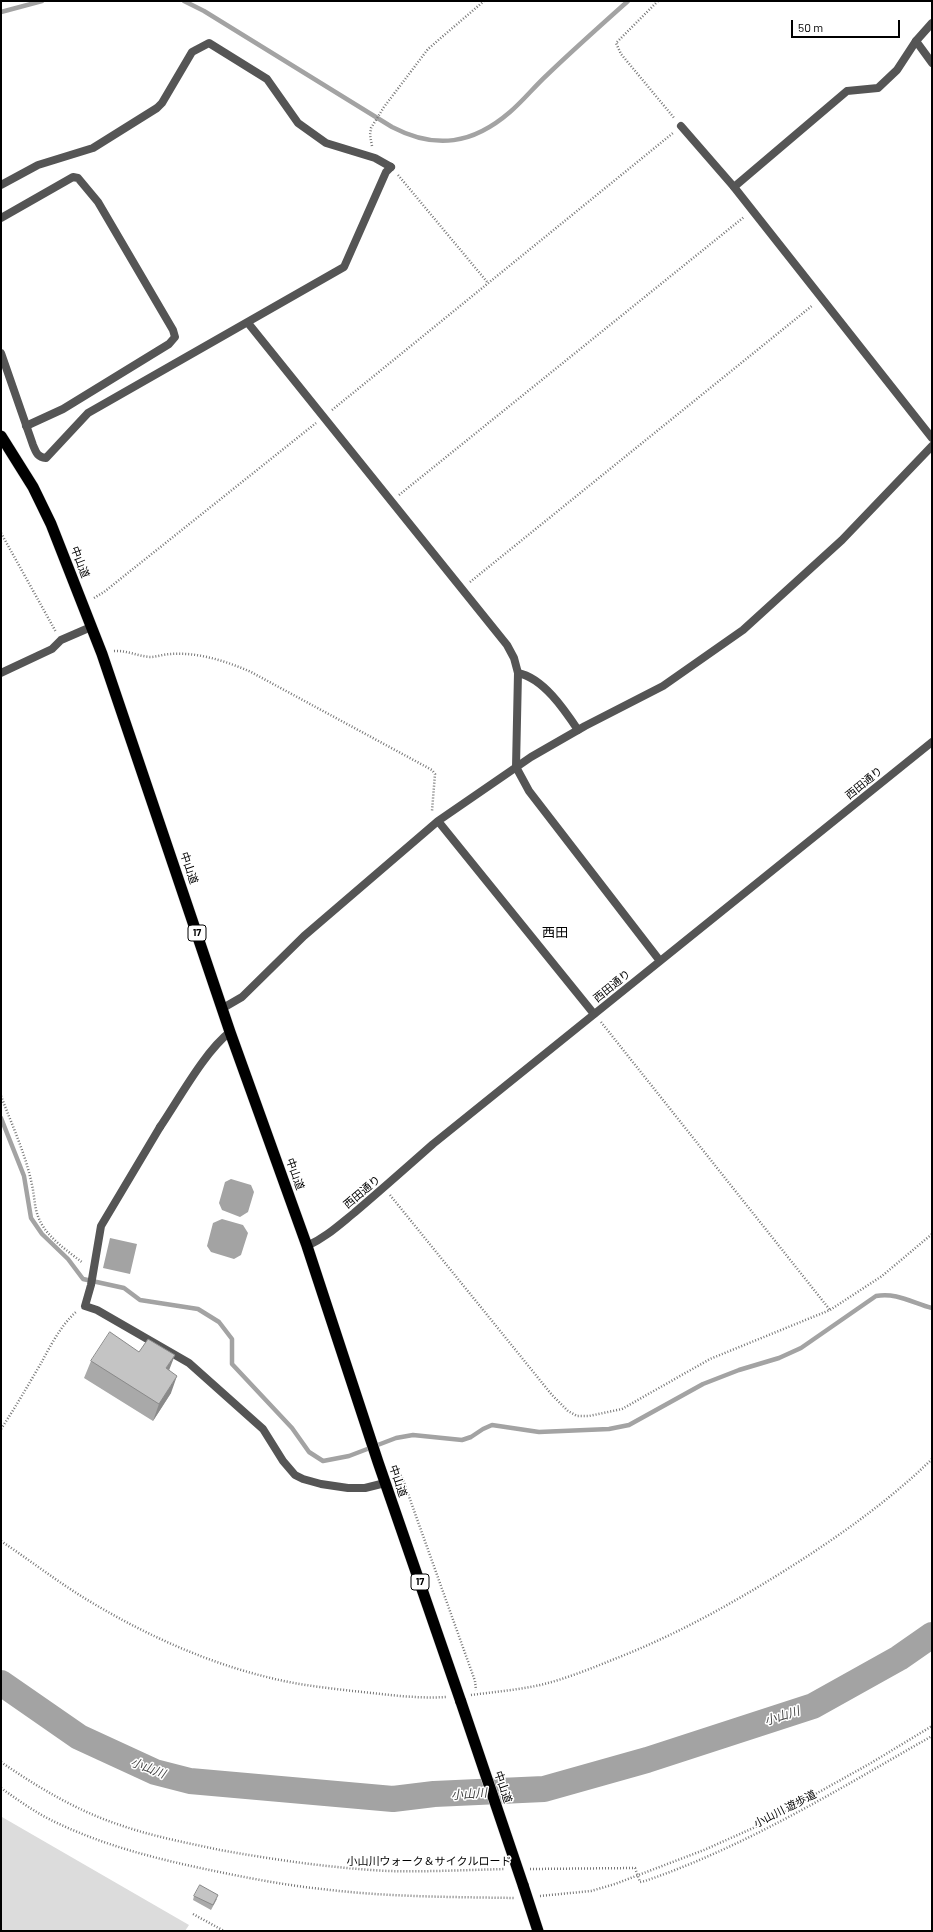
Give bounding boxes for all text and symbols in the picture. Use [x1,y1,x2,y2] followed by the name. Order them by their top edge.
[793,12,902,38] scale bar
[798,20,823,34] text: 50 m
[68,544,92,580] street label: 中山道
[843,764,885,802] street label: 西田通り
[177,850,201,886] street label: 中山道
[188,925,206,941] road number: 17
[542,925,568,941] district label: 西田
[591,967,633,1005] street label: 西田通り
[283,1156,307,1192] street label: 中山道
[341,1173,383,1211] street label: 西田通り
[386,1463,410,1499] street label: 中山道
[411,1574,429,1590] road number: 17
[763,1704,801,1728] water label: 小山川
[129,1755,167,1781] water label: 小山川
[491,1769,515,1805] street label: 中山道
[451,1786,487,1802] water label: 小山川
[752,1788,818,1830] street label: 小山川 遊歩道
[347,1854,511,1868] street label: 小山川ウォーク＆サイクルロード

